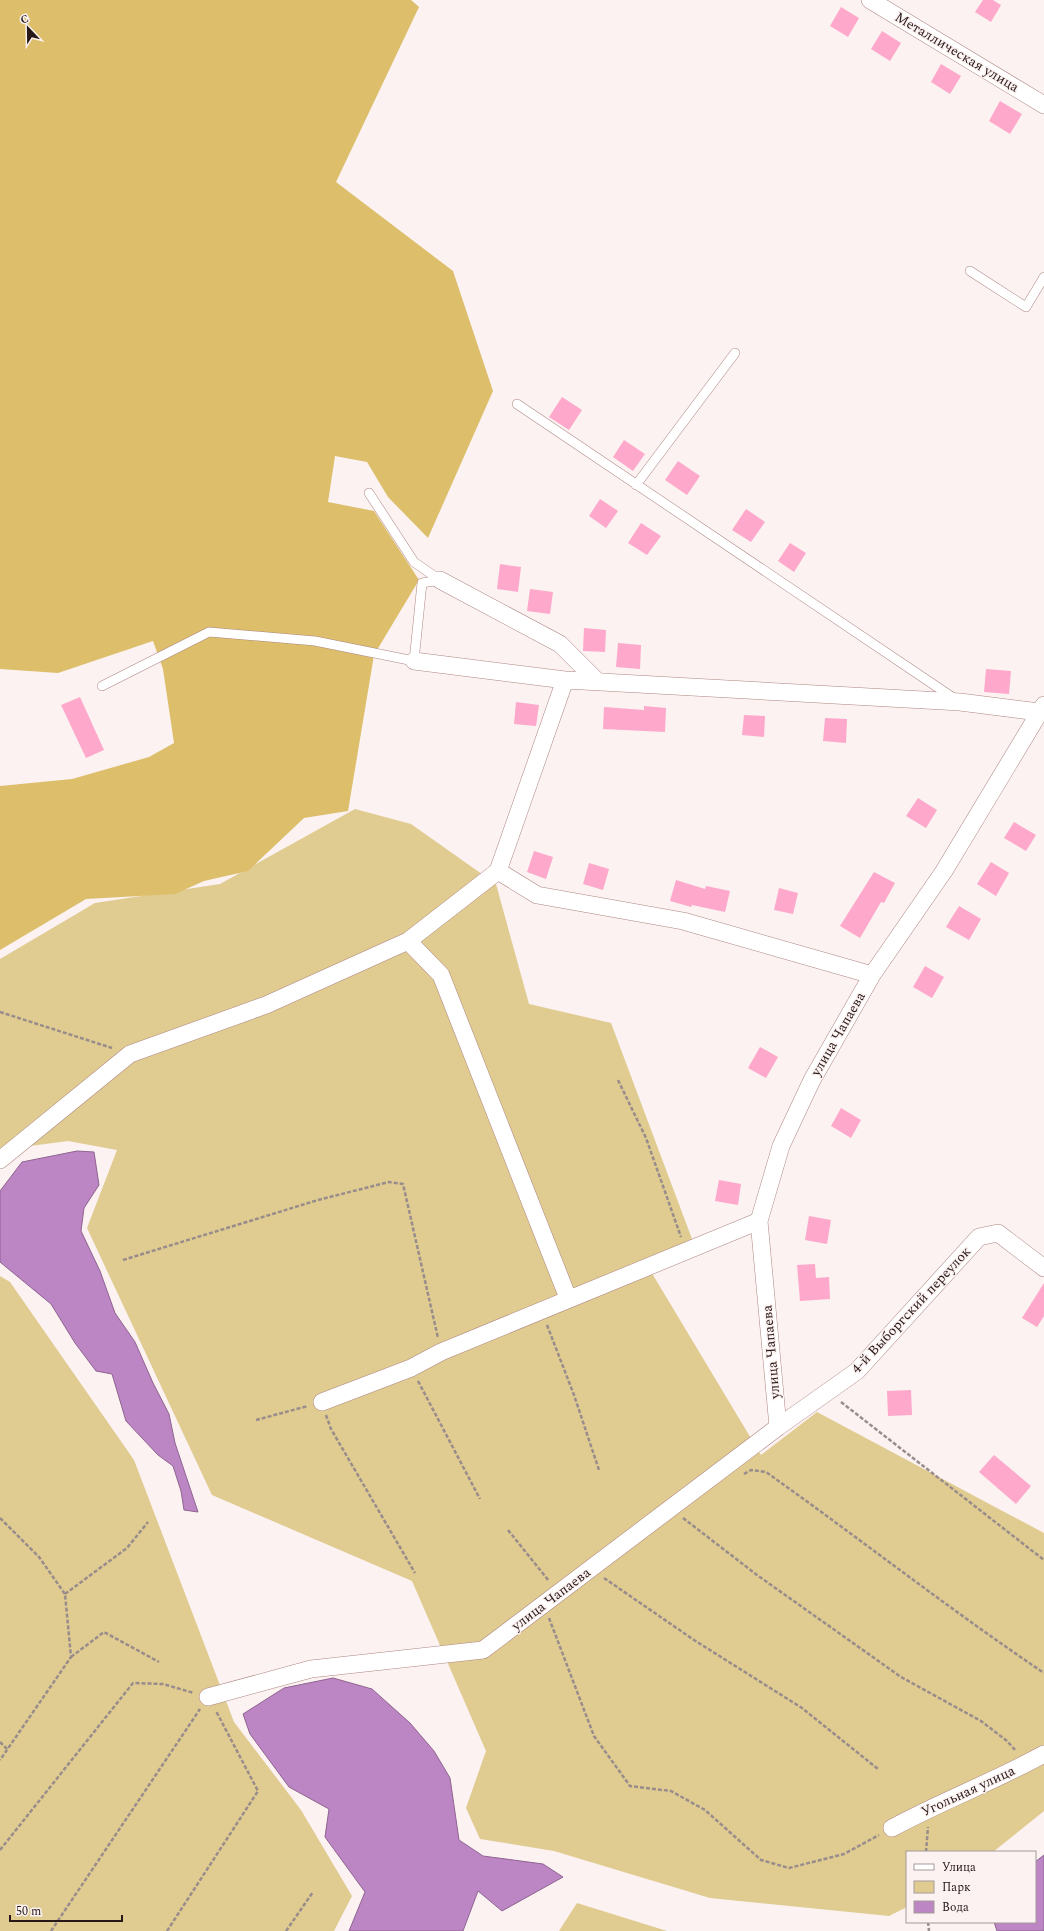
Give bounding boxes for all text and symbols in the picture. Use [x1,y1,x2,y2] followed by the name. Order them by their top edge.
[891,7,1023,98] street label: Металлическая улица
[8,8,48,48] north arrow
[18,10,31,29] text: С
[805,988,871,1081] street label: улица Чапаева
[846,1241,976,1378] street label: 4-й Выборгский переулок
[756,1304,786,1401] street label: улица Чапаева
[506,1562,595,1636] street label: улица Чапаева
[918,1760,1019,1822] street label: Угольная улица
[906,1851,1036,1923] legend
[942,1858,976,1877] text: Улица
[942,1878,971,1897] text: Парк
[10,1897,122,1923] scale bar
[942,1898,969,1917] text: Вода
[16,1902,41,1921] text: 50 m

